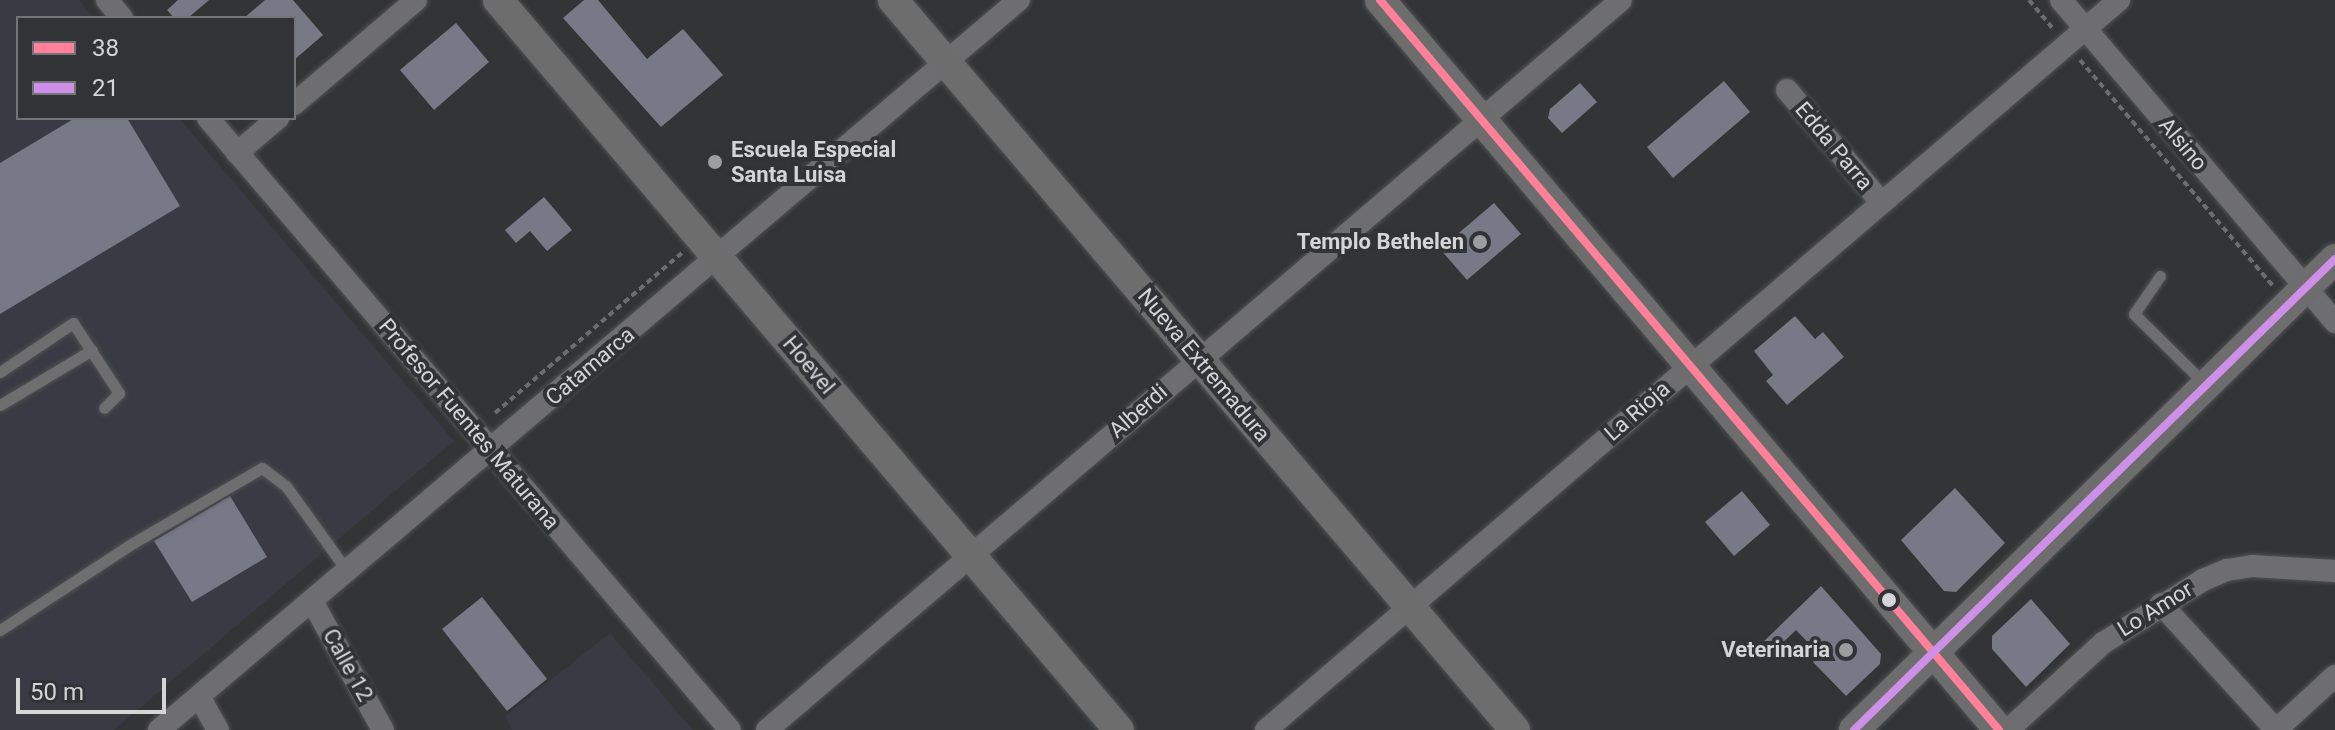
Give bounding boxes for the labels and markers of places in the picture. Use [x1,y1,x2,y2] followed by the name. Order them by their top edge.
[731,136,896,188] place label: Escuela Especial Santa Luisa
[706,153,724,171] marker: Escuela Especial Santa Luisa
[1297,229,1464,255] place label: Templo Bethelen
[1471,233,1489,251] marker: Templo Bethelen
[1881,592,1897,608] unlabelled marker
[1721,637,1830,663] place label: Veterinaria
[1837,641,1855,659] marker: Veterinaria

